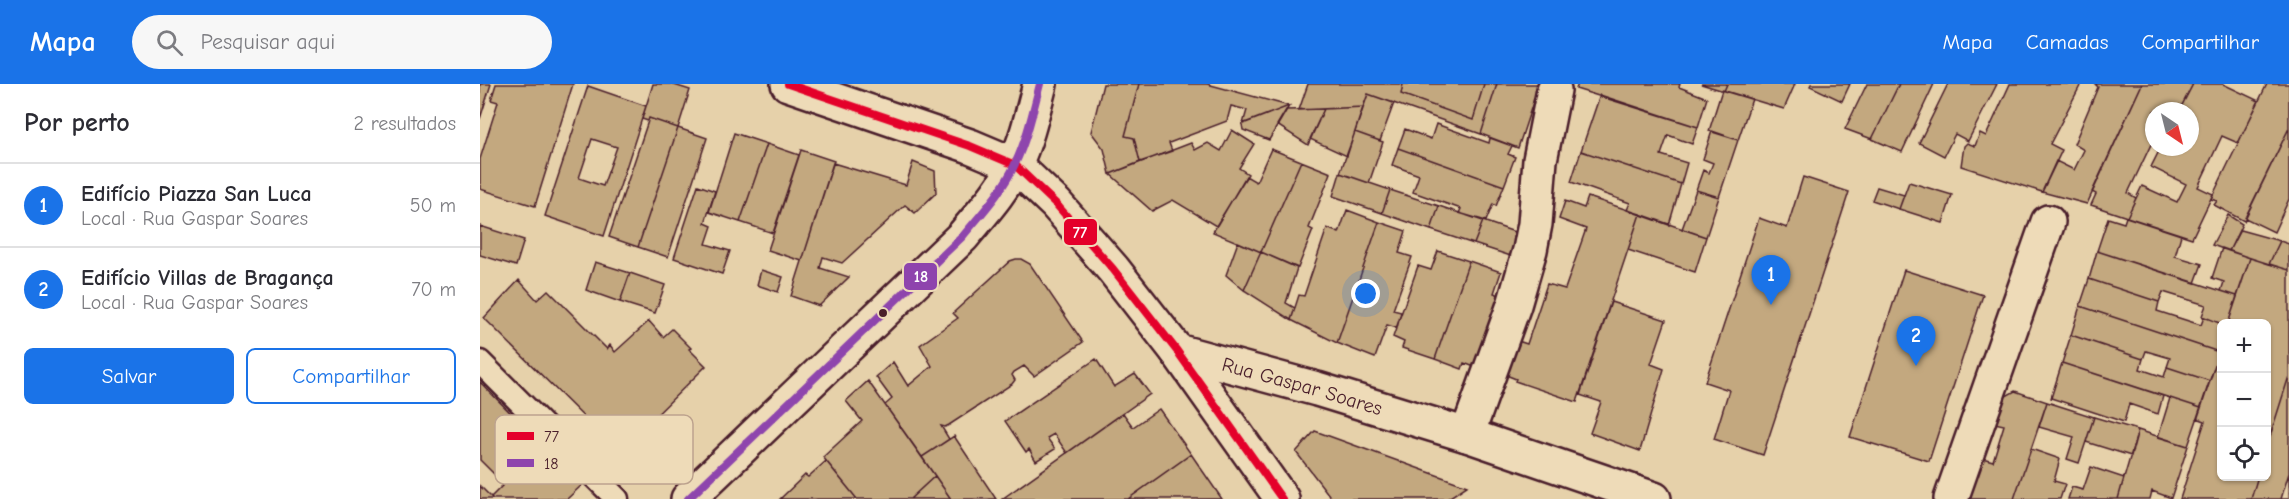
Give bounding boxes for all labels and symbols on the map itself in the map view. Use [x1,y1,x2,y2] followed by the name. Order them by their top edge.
[2145,102,2199,156] north arrow
[1063,218,1098,246] line badge: 77
[1073,224,1088,242] text: 77
[1752,256,1790,305] pin: 1
[903,262,938,291] line badge: 18
[914,268,928,286] text: 18
[1351,279,1380,308] your location
[877,307,889,319] unlabelled marker
[1896,316,1936,366] pin: 2
[1220,352,1385,420] street label: Rua Gaspar Soares
[495,415,693,484] legend
[544,428,560,446] text: 77
[544,455,559,473] text: 18

